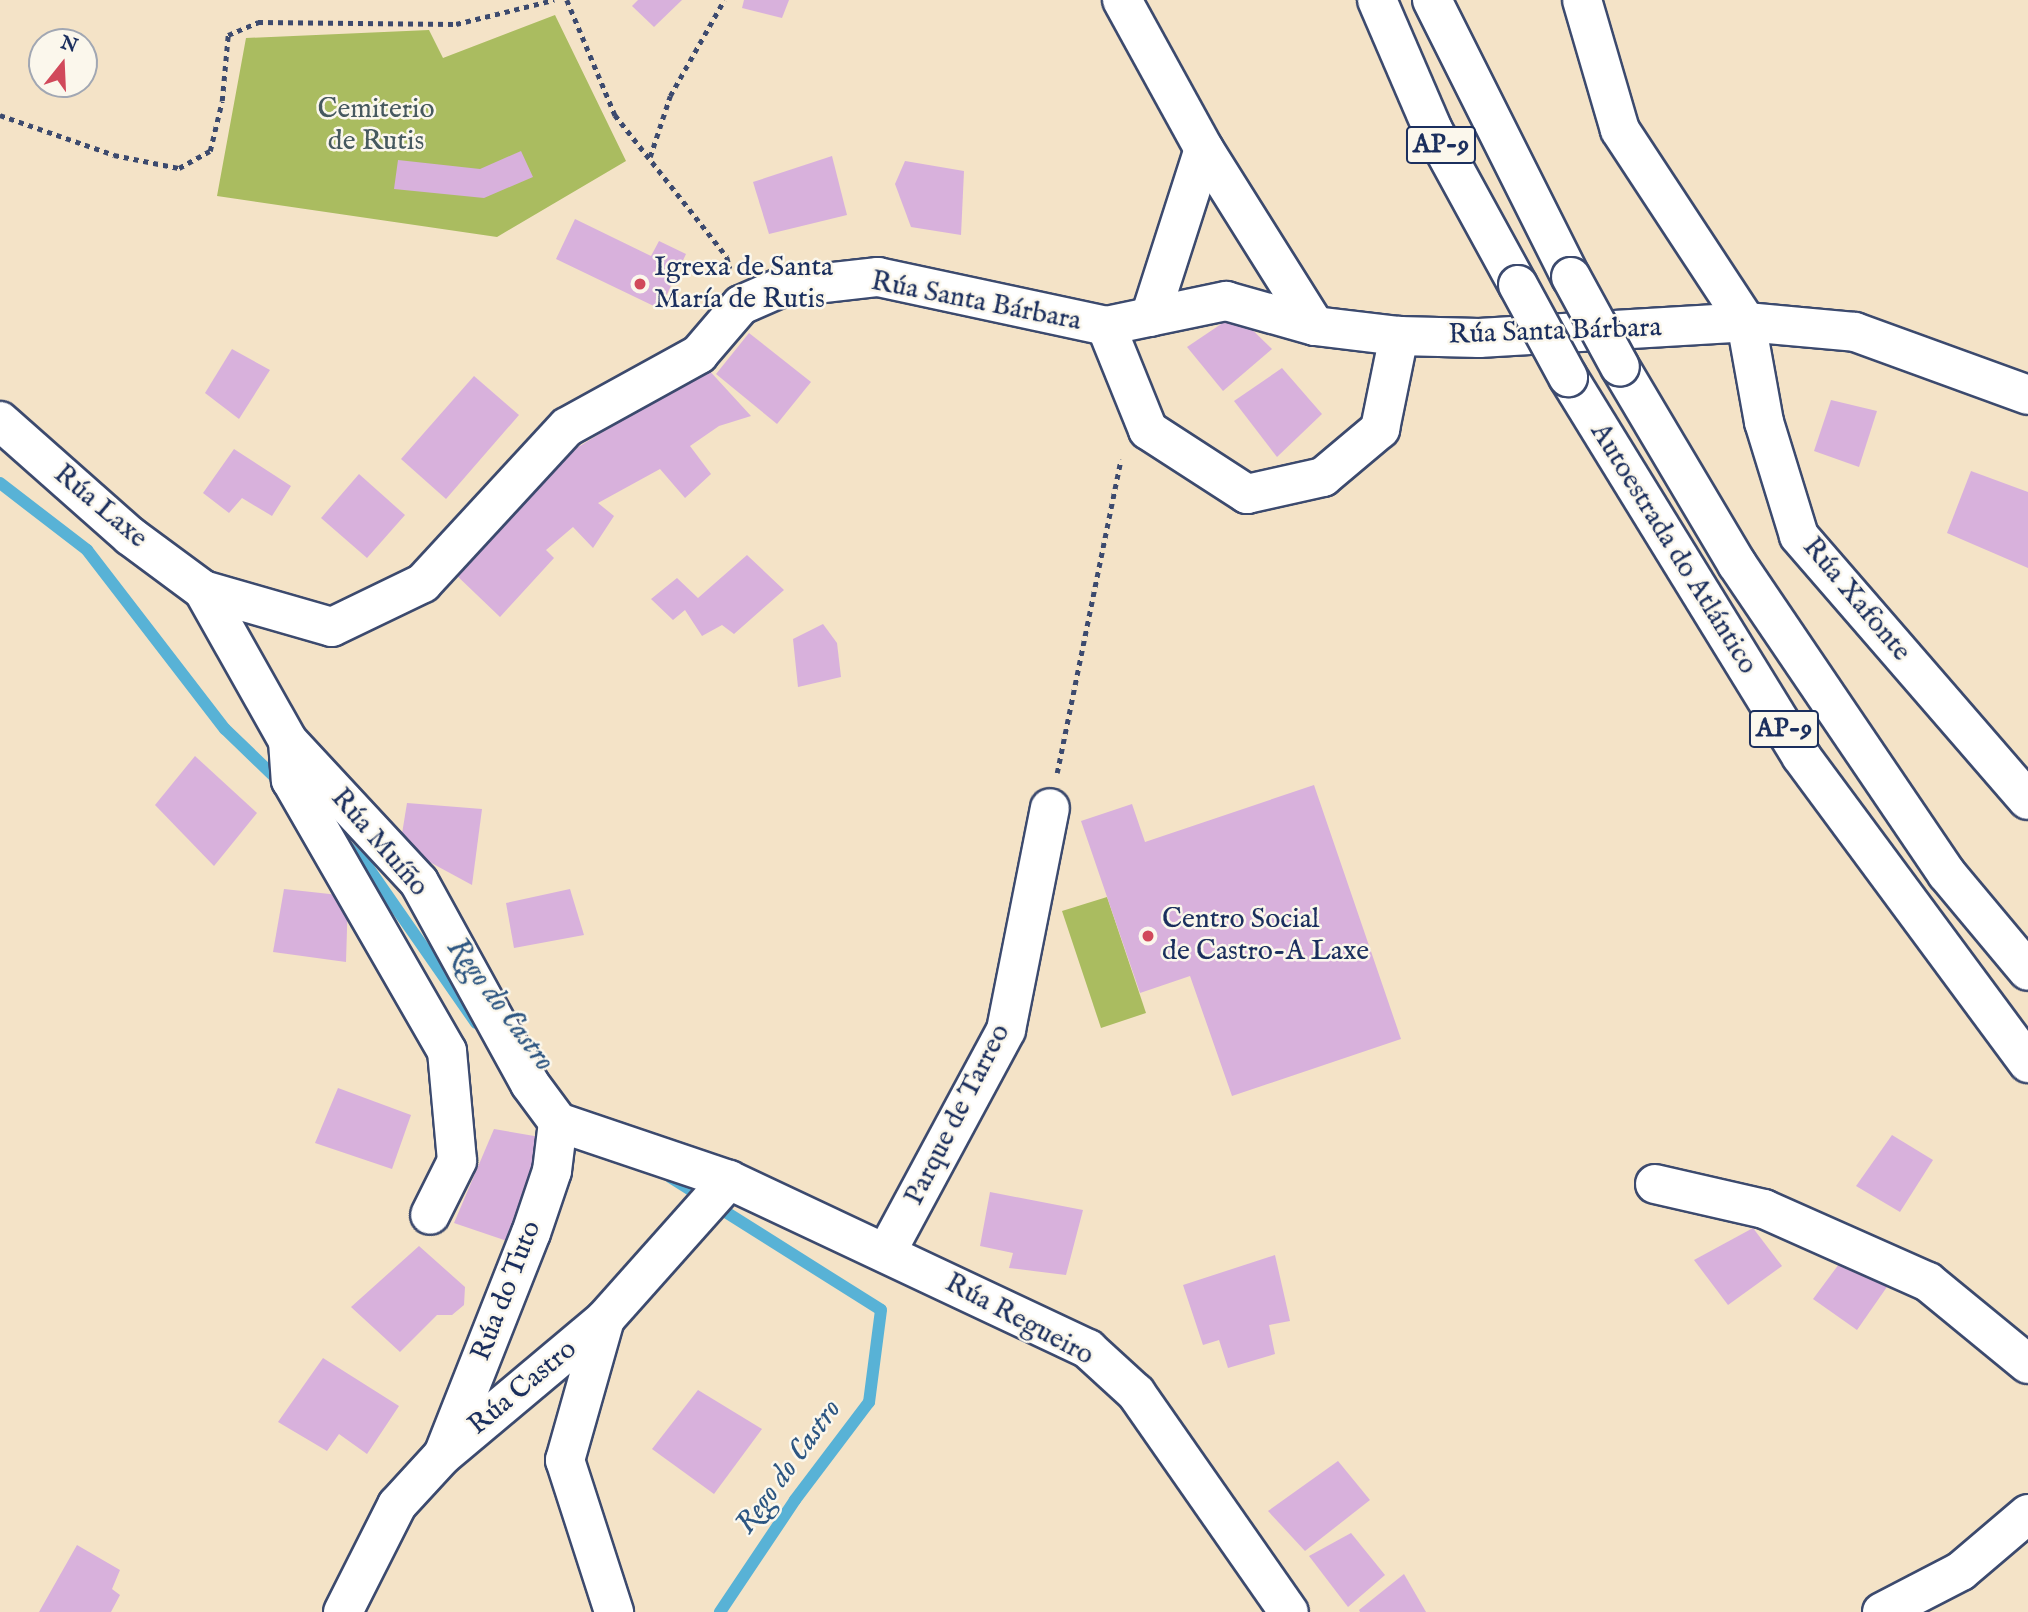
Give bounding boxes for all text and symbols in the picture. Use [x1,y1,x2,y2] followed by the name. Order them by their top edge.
[28,28,98,98] north arrow
[57,31,80,59] text: N
[317,93,435,159] park label: Cemiterio de Rutis
[1404,122,1478,168] road number: AP-9
[654,251,833,317] place label: Igrexa de Santa María de Rutis
[868,265,1084,339] street label: Rúa Santa Bárbara
[632,276,648,292] marker: Igrexa de Santa María de Rutis
[1448,311,1662,353] street label: Rúa Santa Bárbara
[1582,417,1764,681] street label: Autoestrada do Atlántico
[46,458,154,556] street label: Rúa Laxe
[1795,531,1917,669] street label: Rúa Xafonte
[1747,706,1821,751] road number: AP-9
[323,782,435,904] street label: Rúa Muíño
[1162,903,1369,969] place label: Centro Social de Castro-A Laxe
[1140,928,1156,944] marker: Centro Social de Castro-A Laxe
[438,931,562,1079] water label: Rego do Castro
[898,1019,1018,1211] street label: Parque de Tarreo
[465,1216,549,1366] street label: Rúa do Tuto
[939,1267,1099,1373] street label: Rúa Regueiro
[462,1333,584,1443] street label: Rúa Castro
[728,1393,850,1541] water label: Rego do Castro

